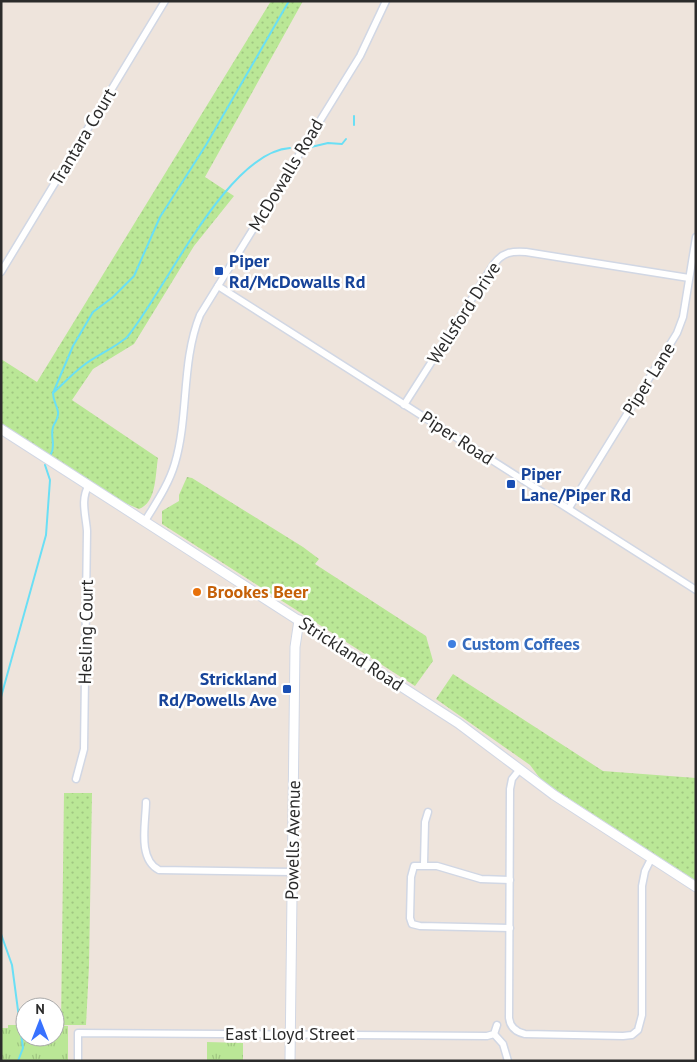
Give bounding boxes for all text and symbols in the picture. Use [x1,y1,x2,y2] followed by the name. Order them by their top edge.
[44,84,121,190] street label: Trantara Court
[243,114,328,235] street label: McDowalls Road
[229,249,365,293] place label: Piper Rd/McDowalls Rd
[422,257,505,368] street label: Wellsford Drive
[213,265,225,277] marker: Piper Rd/McDowalls Rd
[617,338,680,419] street label: Piper Lane
[416,405,498,470] street label: Piper Road
[521,462,631,506] place label: Piper Lane/Piper Rd
[505,478,517,490] marker: Piper Lane/Piper Rd
[73,579,98,685] street label: Hesling Court
[207,580,309,603] place label: Brookes Beer
[191,586,203,598] marker: Brookes Beer
[295,611,408,696] street label: Strickland Road
[462,632,580,655] place label: Custom Coffees
[446,638,458,650] marker: Custom Coffees
[158,667,277,711] place label: Strickland Rd/Powells Ave
[281,683,293,695] marker: Strickland Rd/Powells Ave
[280,780,305,900] street label: Powells Avenue
[15,997,65,1047] north arrow
[35,1000,45,1018] text: N
[225,1022,355,1045] street label: East Lloyd Street

